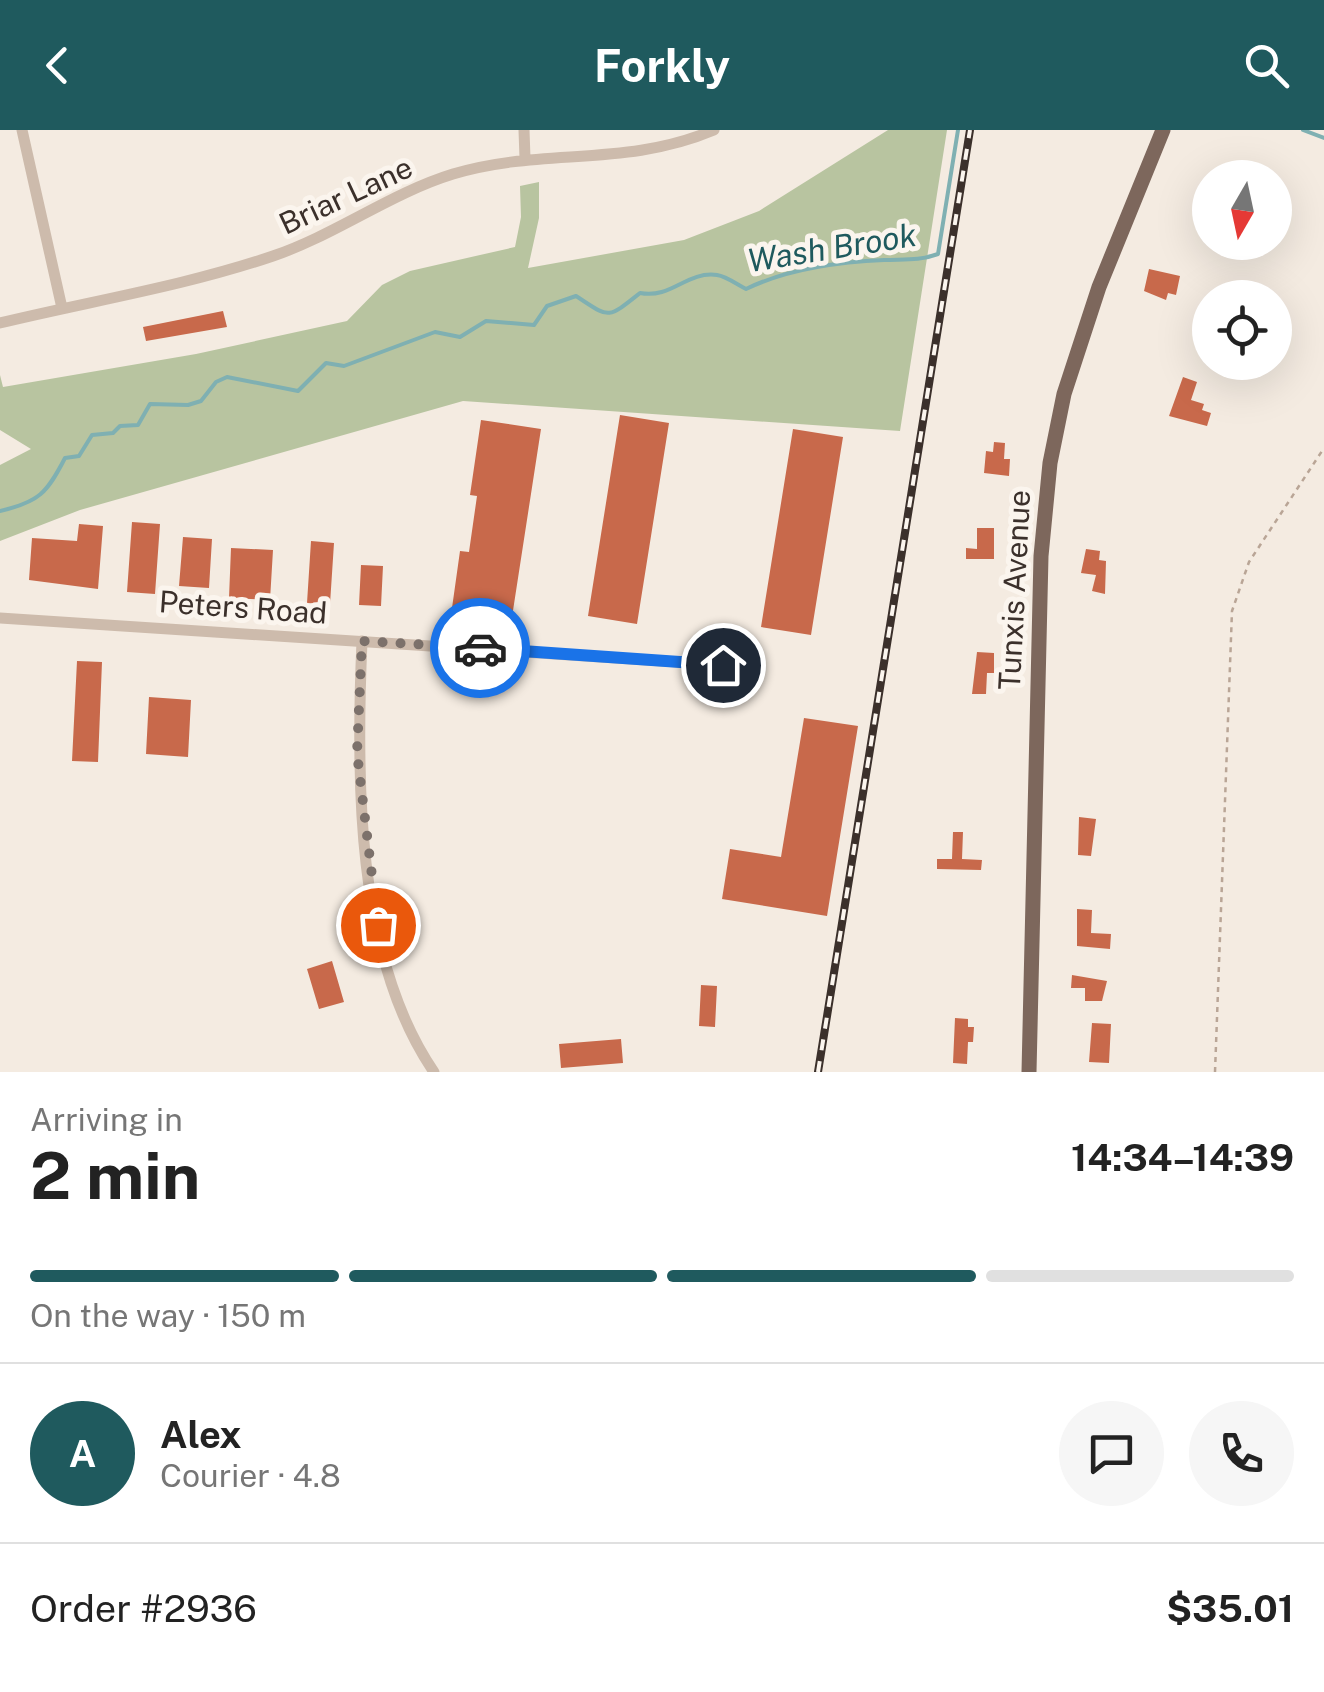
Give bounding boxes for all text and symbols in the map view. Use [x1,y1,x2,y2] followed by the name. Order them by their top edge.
[30,38,85,93] icon: back
[1239,38,1294,93] icon: search
[594,39,730,92] text: Forkly
[273,149,418,242] street label: Briar Lane
[1192,160,1292,260] north arrow
[1192,160,1292,380] map controls
[745,216,920,279] water label: Wash Brook
[1192,280,1292,380] button: locate
[991,489,1037,691] street label: Tunxis Avenue
[158,583,328,631] street label: Peters Road
[430,598,530,698] courier
[453,621,508,676] icon: car
[681,623,766,708] pin
[696,638,751,693] icon: home
[336,883,421,968] pin
[351,898,406,953] icon: bag
[30,1101,183,1138] text: Arriving in
[1071,1135,1294,1180] text: 14:34–14:39
[30,1137,200,1214] text: 2 min
[30,1297,306,1334] text: On the way · 150 m
[1059,1401,1164,1506] button: chat
[1189,1401,1294,1506] button: phone
[160,1412,242,1457] text: Alex
[69,1431,96,1476] text: A
[160,1457,341,1494] text: Courier · 4.8
[30,1586,257,1631] text: Order #2936
[1166,1586,1294,1631] text: $35.01

